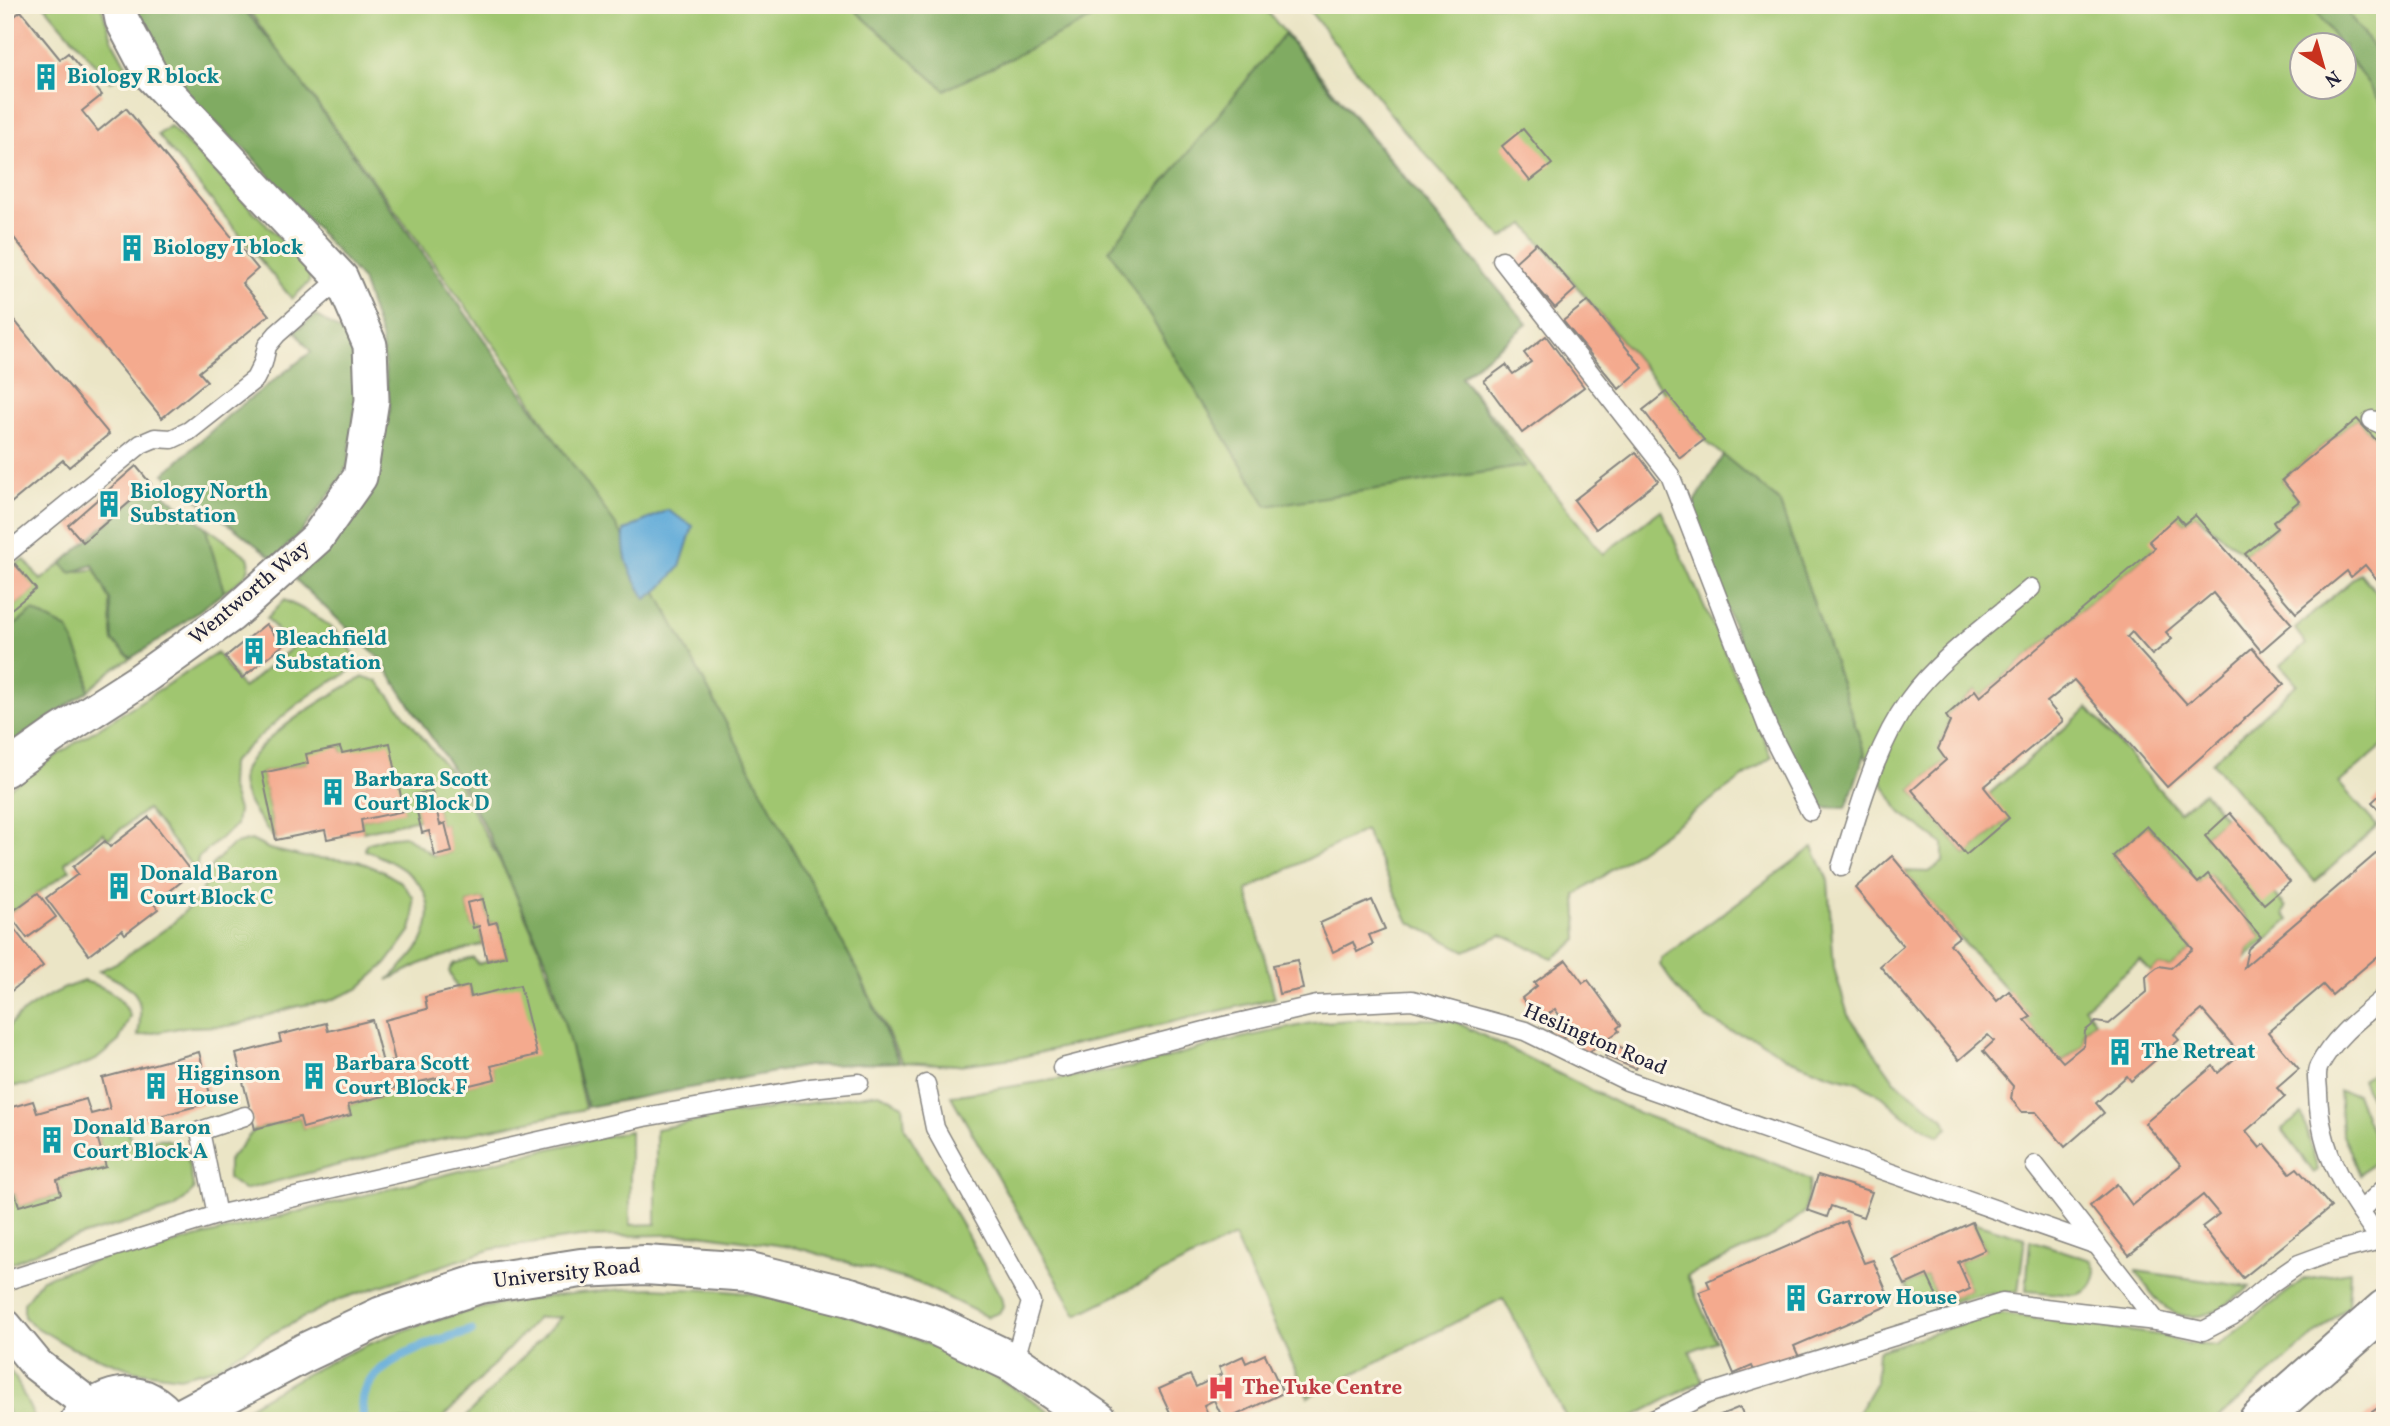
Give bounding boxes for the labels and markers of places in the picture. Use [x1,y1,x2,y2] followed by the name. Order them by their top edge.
[31,62,61,92] building icon: Biology R block
[67,63,220,92] place label: Biology R block
[117,233,147,263] building icon: Biology T block
[153,234,304,263] place label: Biology T block
[130,478,268,531] place label: Biology North Substation
[94,489,124,519] building icon: Biology North Substation
[275,625,387,678] place label: Bleachfield Substation
[239,636,269,666] building icon: Bleachfield Substation
[354,766,490,819] place label: Barbara Scott Court Block D
[318,777,348,807] building icon: Barbara Scott Court Block D
[140,860,278,913] place label: Donald Baron Court Block C
[104,871,134,901] building icon: Donald Baron Court Block C
[2105,1037,2135,1067] building icon: The Retreat
[2141,1038,2255,1067] place label: The Retreat
[335,1050,470,1103] place label: Barbara Scott Court Block F
[177,1060,281,1113] place label: Higginson House
[299,1061,329,1091] building icon: Barbara Scott Court Block F
[141,1071,171,1101] building icon: Higginson House
[73,1114,211,1167] place label: Donald Baron Court Block A
[37,1125,67,1155] building icon: Donald Baron Court Block A
[1781,1283,1811,1313] building icon: Garrow House
[1817,1284,1957,1313] place label: Garrow House
[1206,1373,1236,1403] hospital icon: The Tuke Centre
[1242,1374,1402,1403] place label: The Tuke Centre

